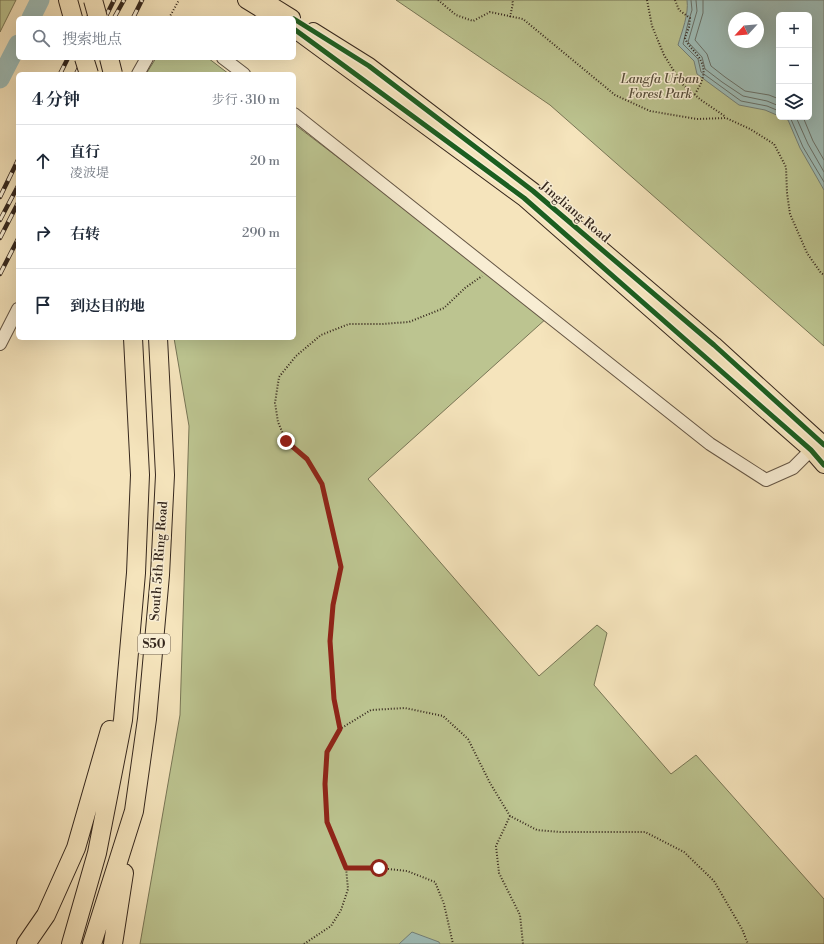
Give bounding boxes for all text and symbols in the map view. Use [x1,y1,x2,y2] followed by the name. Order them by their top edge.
[728,12,764,48] north arrow
[776,12,812,120] map controls
[776,12,812,48] button: +
[16,16,296,60] search box
[30,27,52,49] icon: search
[62,30,122,49] text: 搜索地点
[776,48,812,84] button: −
[620,71,700,102] park label: Langfa Urban Forest Park
[776,84,812,120] button: layers
[32,89,80,111] text: 4 分钟
[212,92,280,108] text: 步行 · 310 m
[70,143,100,162] text: 直行
[32,150,54,172] icon: ahead
[250,153,280,169] text: 20 m
[70,165,109,181] text: 凌波堤
[536,177,614,246] street label: Jingliang Road
[32,222,54,244] icon: right
[70,225,100,244] text: 右转
[242,225,280,241] text: 290 m
[32,294,54,316] icon: arrive
[70,297,145,316] text: 到达目的地
[277,432,295,450] route end
[147,500,171,622] street label: South 5th Ring Road
[138,634,170,654] road number: S50
[370,859,388,877] route start

